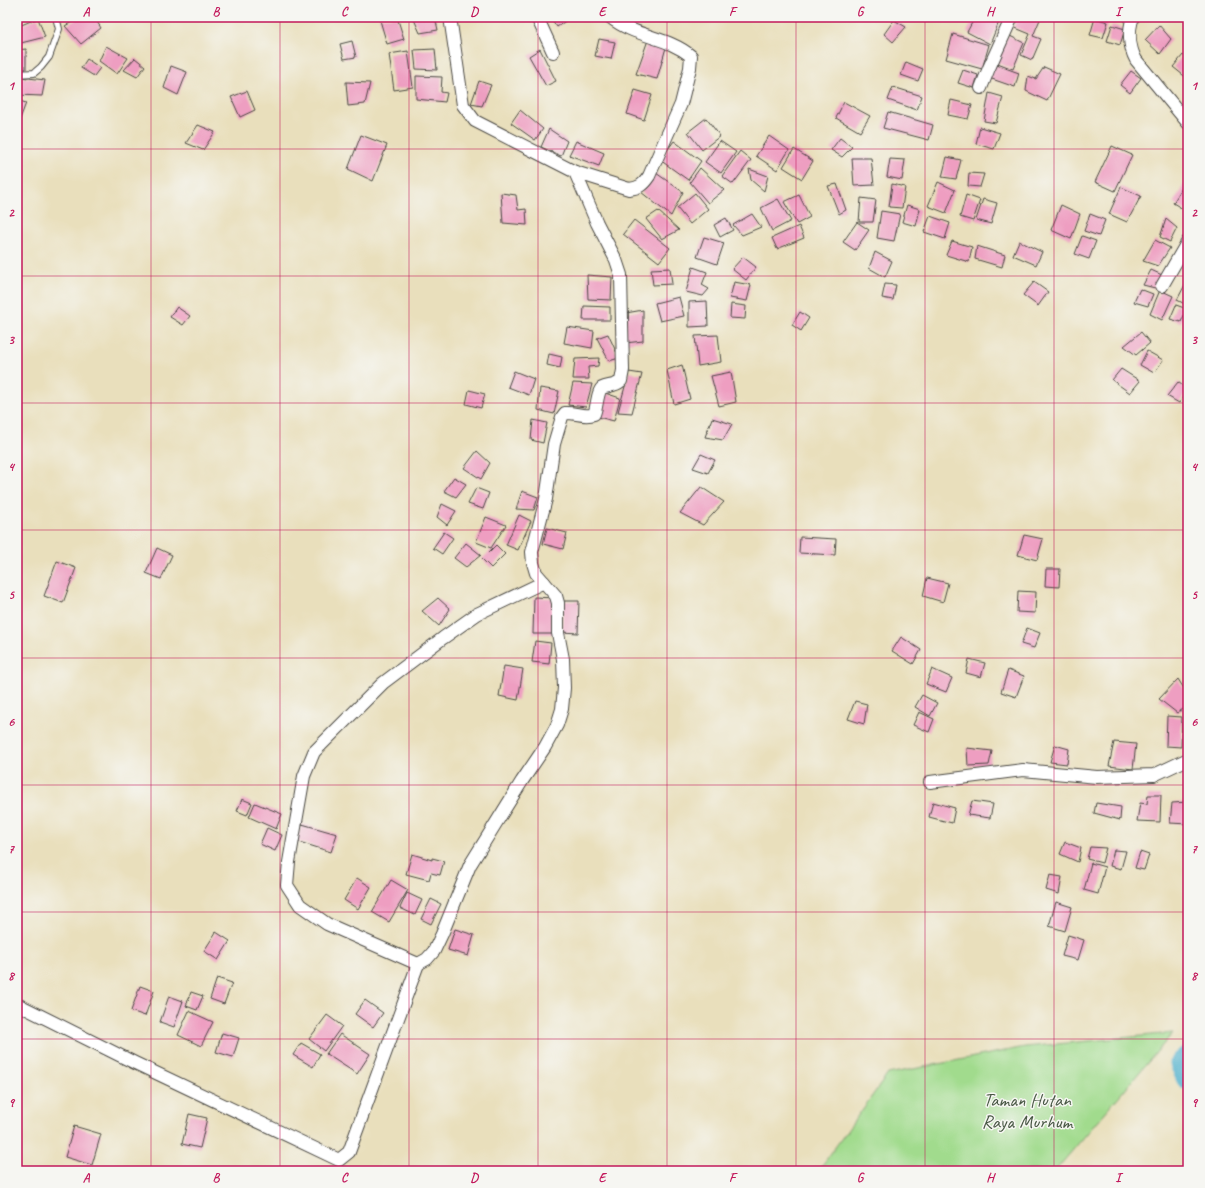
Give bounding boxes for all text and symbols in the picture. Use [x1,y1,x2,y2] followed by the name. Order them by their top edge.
[83,4,91,20] text: A
[213,4,221,20] text: B
[341,4,349,20] text: C
[470,4,479,20] text: D
[599,4,608,20] text: E
[729,4,738,20] text: F
[857,4,865,20] text: G
[986,4,996,20] text: H
[1115,4,1124,20] text: I
[8,78,16,94] text: 1
[1191,78,1199,94] text: 1
[8,205,15,221] text: 2
[1191,205,1198,221] text: 2
[8,332,15,348] text: 3
[1191,332,1198,348] text: 3
[8,459,16,475] text: 4
[1191,459,1199,475] text: 4
[8,587,15,603] text: 5
[1191,587,1198,603] text: 5
[8,714,15,730] text: 6
[1191,714,1198,730] text: 6
[8,841,15,857] text: 7
[1191,841,1198,857] text: 7
[8,968,16,984] text: 8
[1191,968,1199,984] text: 8
[982,1088,1075,1134] park label: Taman Hutan Raya Murhum
[8,1095,15,1111] text: 9
[1191,1095,1198,1111] text: 9
[83,1170,91,1186] text: A
[213,1170,221,1186] text: B
[341,1170,349,1186] text: C
[470,1170,479,1186] text: D
[599,1170,608,1186] text: E
[729,1170,738,1186] text: F
[857,1170,865,1186] text: G
[986,1170,996,1186] text: H
[1115,1170,1124,1186] text: I

